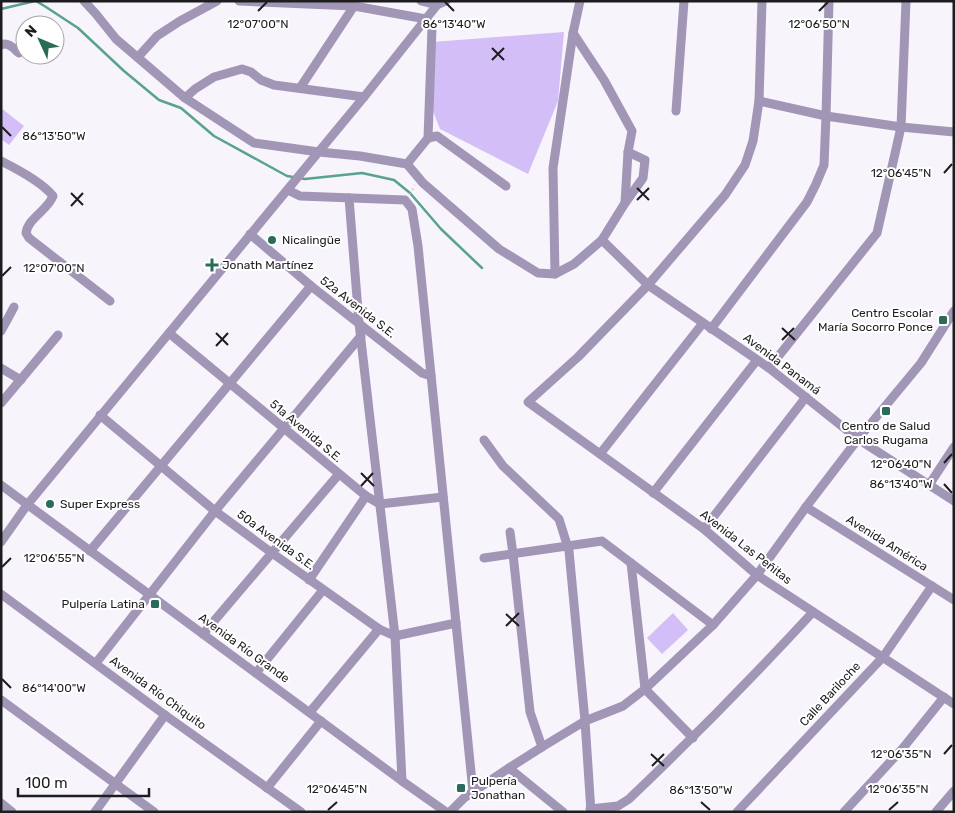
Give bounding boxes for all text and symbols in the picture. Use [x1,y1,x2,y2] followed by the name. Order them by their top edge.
[15,15,65,65] north arrow
[227,17,289,31] text: 12°07'00"N
[422,17,486,31] text: 86°13'40"W
[788,17,850,31] text: 12°06'50"N
[21,22,41,41] text: N
[22,129,86,143] text: 86°13'50"W
[871,166,931,180] text: 12°06'45"N
[282,233,341,247] place label: Nicalingüe
[266,234,278,246] marker: Nicalingüe
[222,258,314,272] place label: Jonath Martínez
[206,259,218,271] marker: Jonath Martínez
[23,261,85,275] text: 12°07'00"N
[318,273,398,341] street label: 52a Avenida S.E.
[818,306,933,334] place label: Centro Escolar María Socorro Ponce
[937,314,949,326] marker: Centro Escolar María Socorro Ponce
[741,330,823,398] street label: Avenida Panamá
[267,397,345,465] street label: 51a Avenida S.E.
[880,405,892,417] marker: Centro de Salud Carlos Rugama
[841,419,931,447] place label: Centro de Salud Carlos Rugama
[870,457,932,471] text: 12°06'40"N
[869,477,933,491] text: 86°13'40"W
[60,497,140,511] place label: Super Express
[44,498,56,510] marker: Super Express
[235,507,317,573] street label: 50a Avenida S.E.
[698,507,794,587] street label: Avenida Las Peñitas
[844,512,930,574] street label: Avenida América
[24,551,84,565] text: 12°06'55"N
[61,597,145,611] place label: Pulpería Latina
[149,598,161,610] marker: Pulpería Latina
[196,610,292,686] street label: Avenida Río Grande
[107,653,209,733] street label: Avenida Río Chiquito
[797,659,863,729] street label: Calle Bariloche
[22,681,86,695] text: 86°14'00"W
[870,747,932,761] text: 12°06'35"N
[18,766,149,798] scale bar
[25,774,67,792] text: 100 m
[471,774,525,802] place label: Pulpería Jonathan
[307,782,367,796] text: 12°06'45"N
[455,782,467,794] marker: Pulpería Jonathan
[867,782,929,796] text: 12°06'35"N
[669,783,733,797] text: 86°13'50"W

